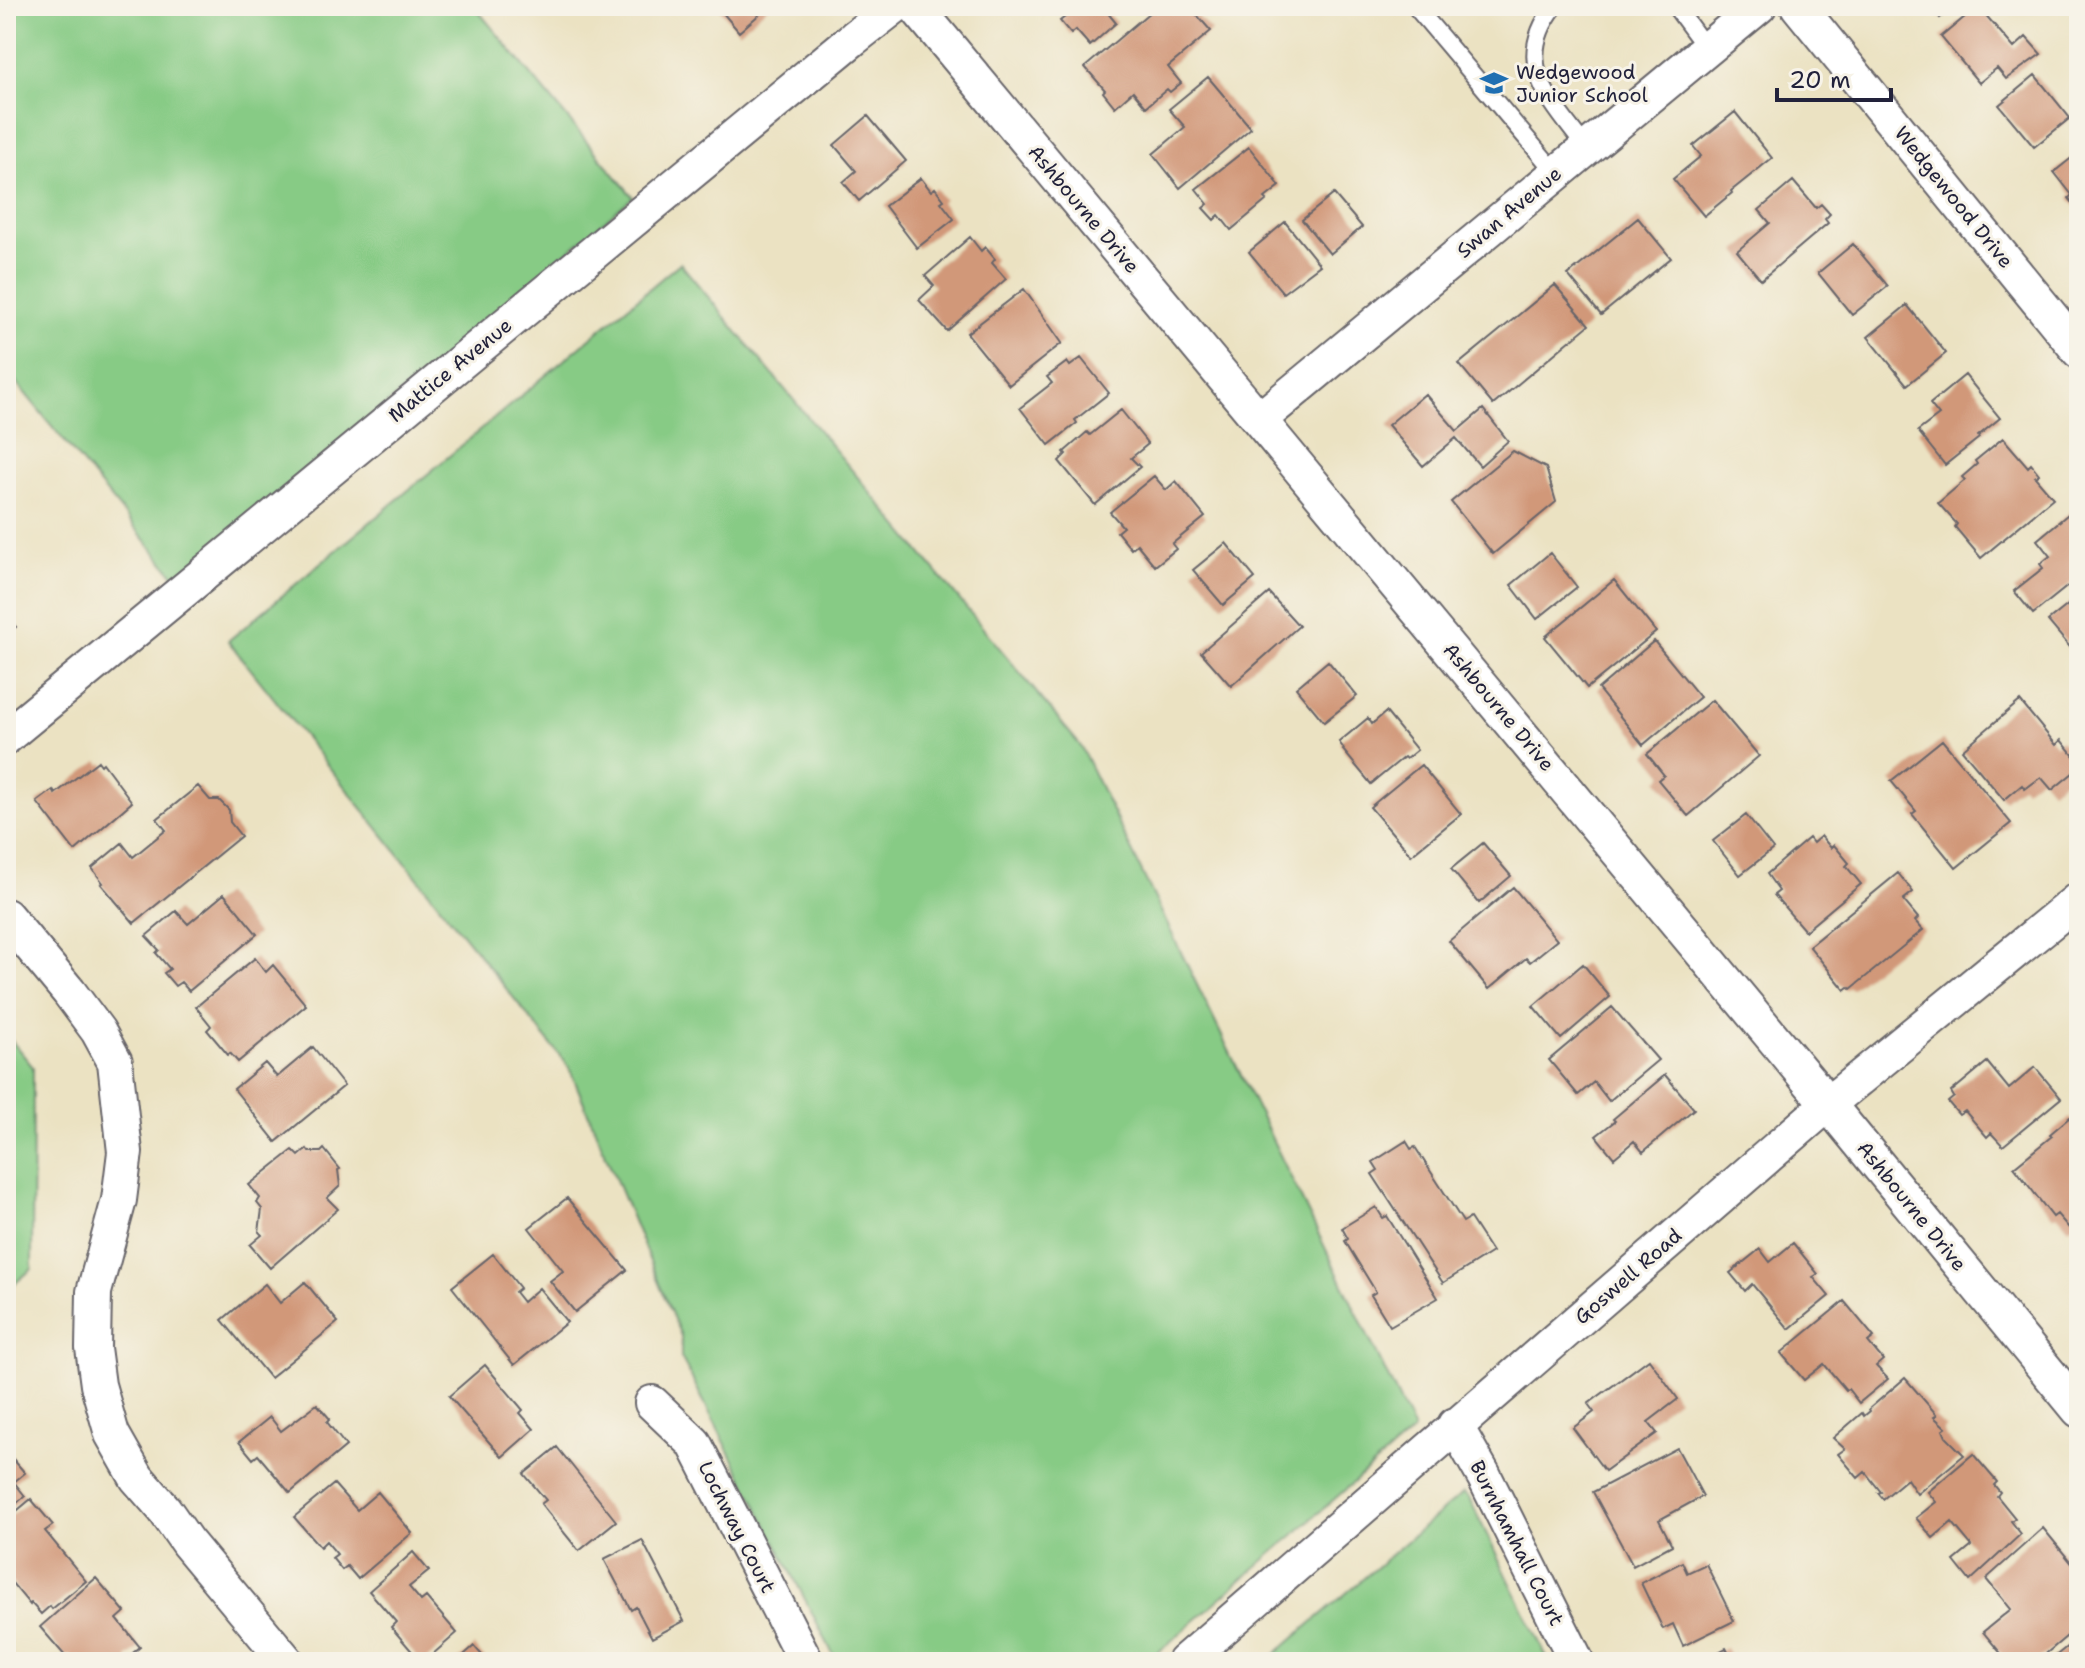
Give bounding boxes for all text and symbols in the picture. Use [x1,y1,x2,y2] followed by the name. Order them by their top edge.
[1777,52,1891,102] scale bar
[1516,59,1648,108] place label: Wedgewood Junior School
[1789,64,1851,96] text: 20 m
[1479,68,1509,98] school or university icon: Wedgewood Junior School
[1889,121,2019,273] street label: Wedgewood Drive
[1023,139,1145,279] street label: Ashbourne Drive
[1451,160,1567,264] street label: Swan Avenue
[383,312,517,428] street label: Mattice Avenue
[1438,637,1560,777] street label: Ashbourne Drive
[1852,1136,1972,1276] street label: Ashbourne Drive
[1569,1222,1687,1330] street label: Goswell Road
[1464,1456,1570,1630] street label: Burnhamhall Court
[693,1457,781,1597] street label: Lochway Court

